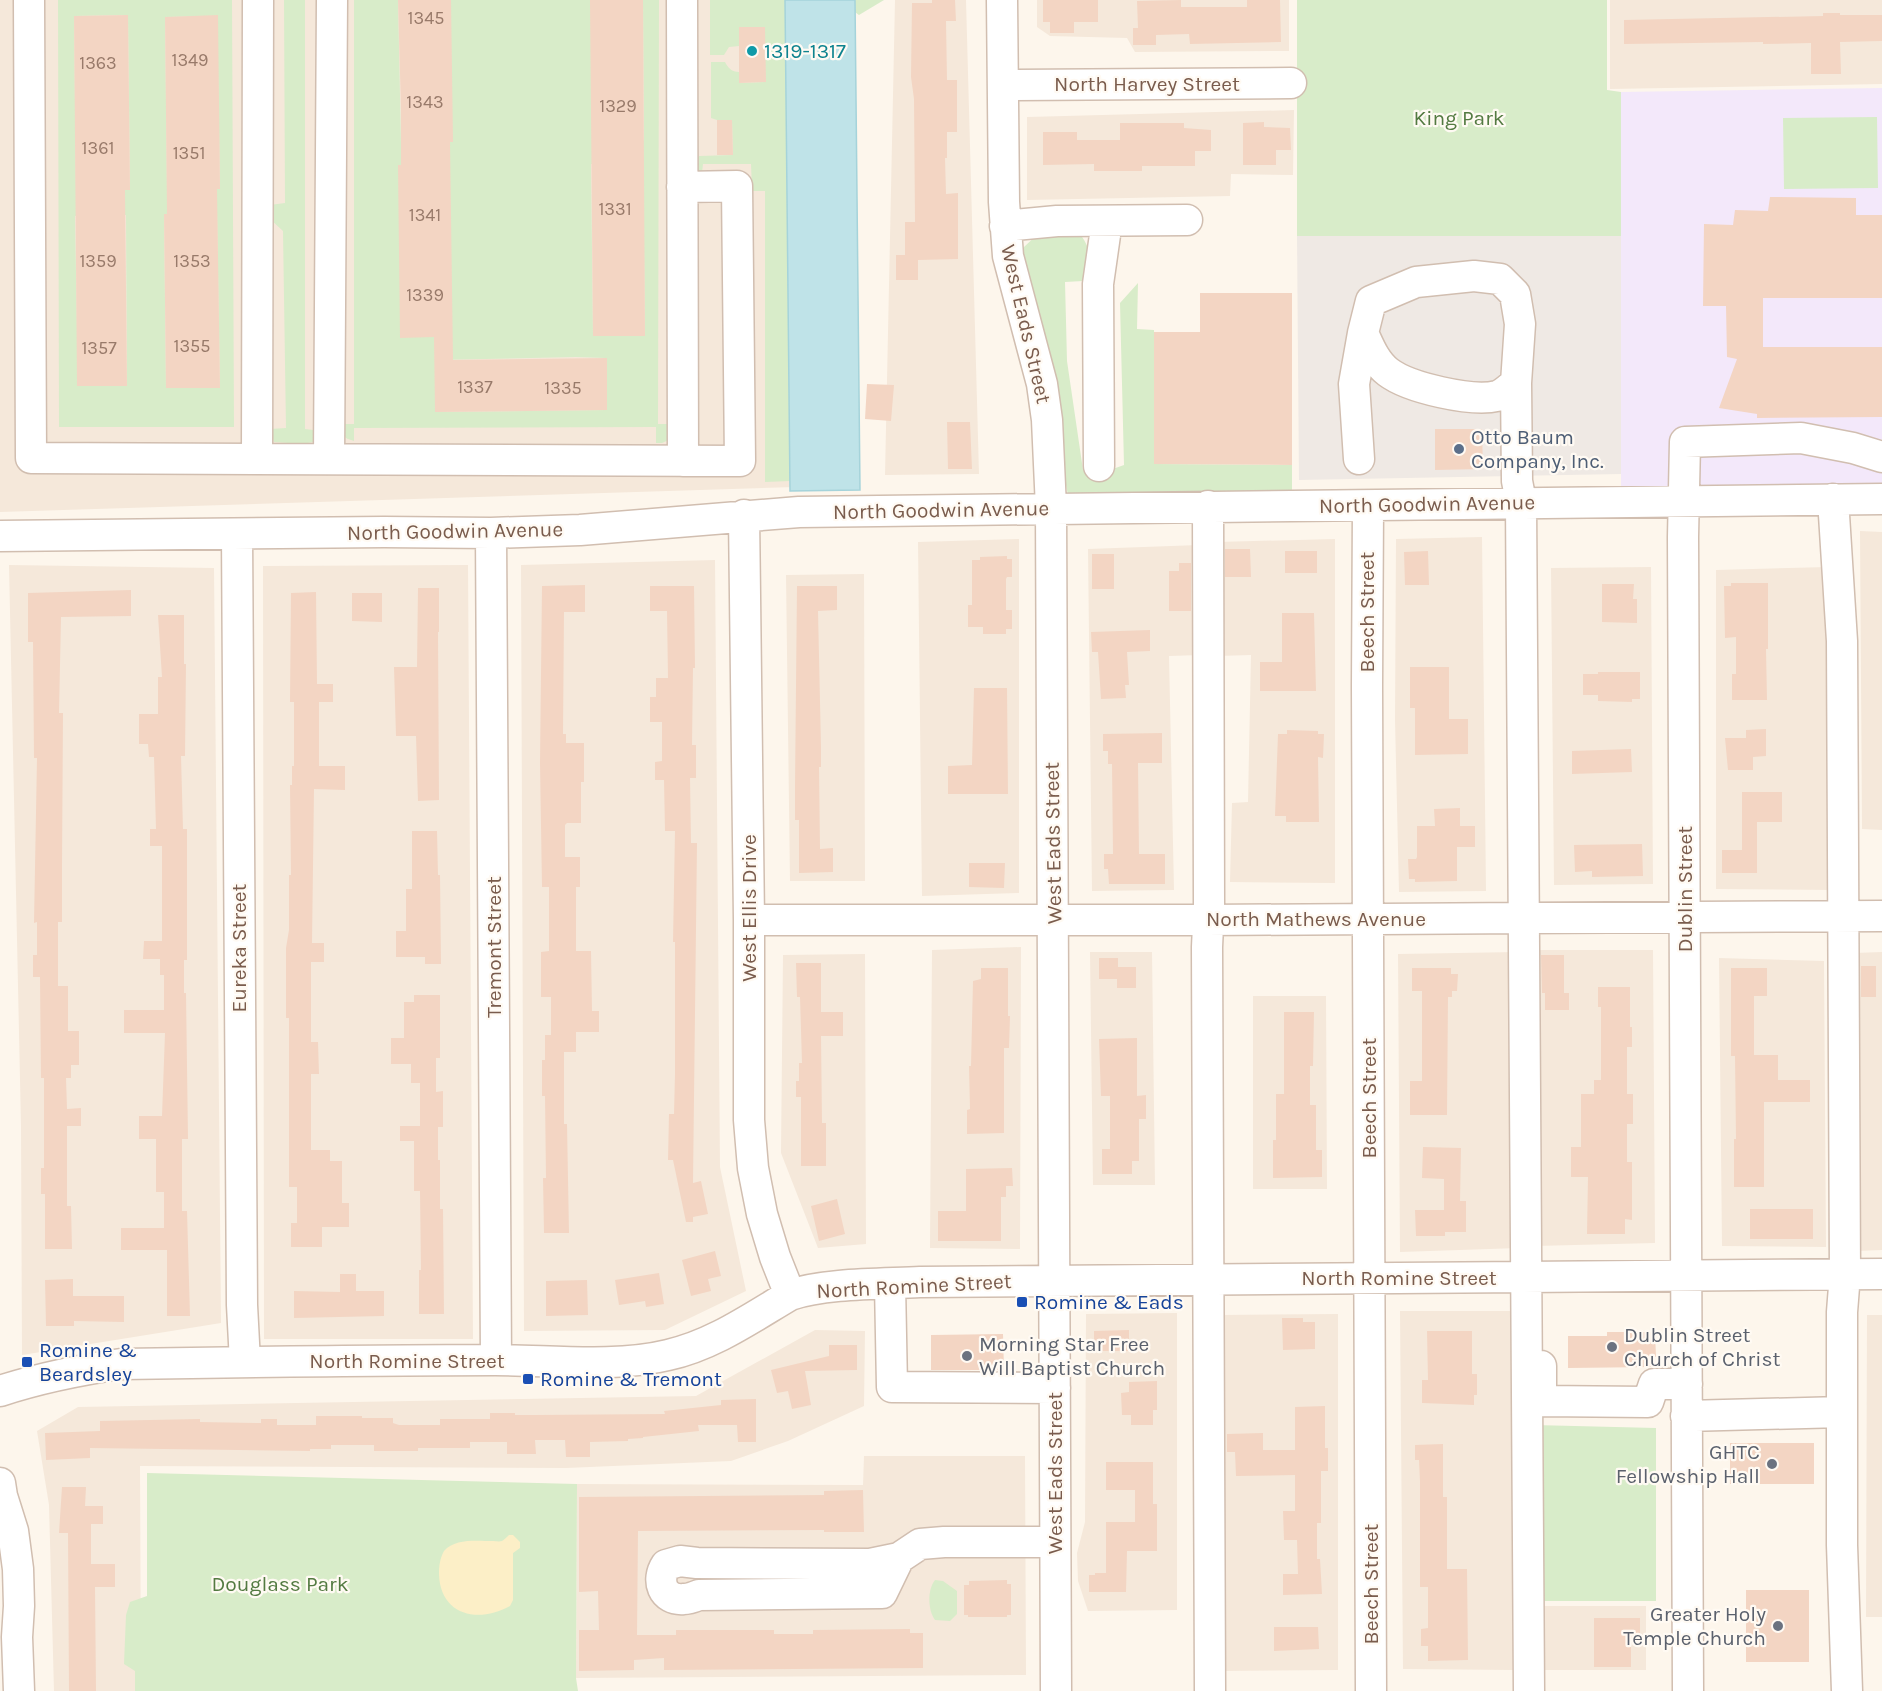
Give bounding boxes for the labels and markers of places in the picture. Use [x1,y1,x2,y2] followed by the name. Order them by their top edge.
[764,39,846,63] place label: 1319-1317
[745,44,759,58] marker: 1319-1317
[1471,425,1604,473] place label: Otto Baum Company, Inc.
[1452,442,1466,456] marker: Otto Baum Company, Inc.
[1034,1290,1184,1314] place label: Romine & Eads
[1015,1295,1029,1309] marker: Romine & Eads
[1624,1323,1780,1371] place label: Dublin Street Church of Christ
[979,1332,1165,1380] place label: Morning Star Free Will Baptist Church
[39,1338,137,1386] place label: Romine & Beardsley
[1605,1340,1619,1354] marker: Dublin Street Church of Christ
[960,1349,974,1363] marker: Morning Star Free Will Baptist Church
[20,1355,34,1369] marker: Romine & Beardsley
[540,1367,722,1391] place label: Romine & Tremont
[521,1372,535,1386] marker: Romine & Tremont
[1616,1440,1760,1488] place label: GHTC Fellowship Hall
[1765,1457,1779,1471] marker: GHTC Fellowship Hall
[1623,1602,1766,1650] place label: Greater Holy Temple Church
[1771,1619,1785,1633] marker: Greater Holy Temple Church

